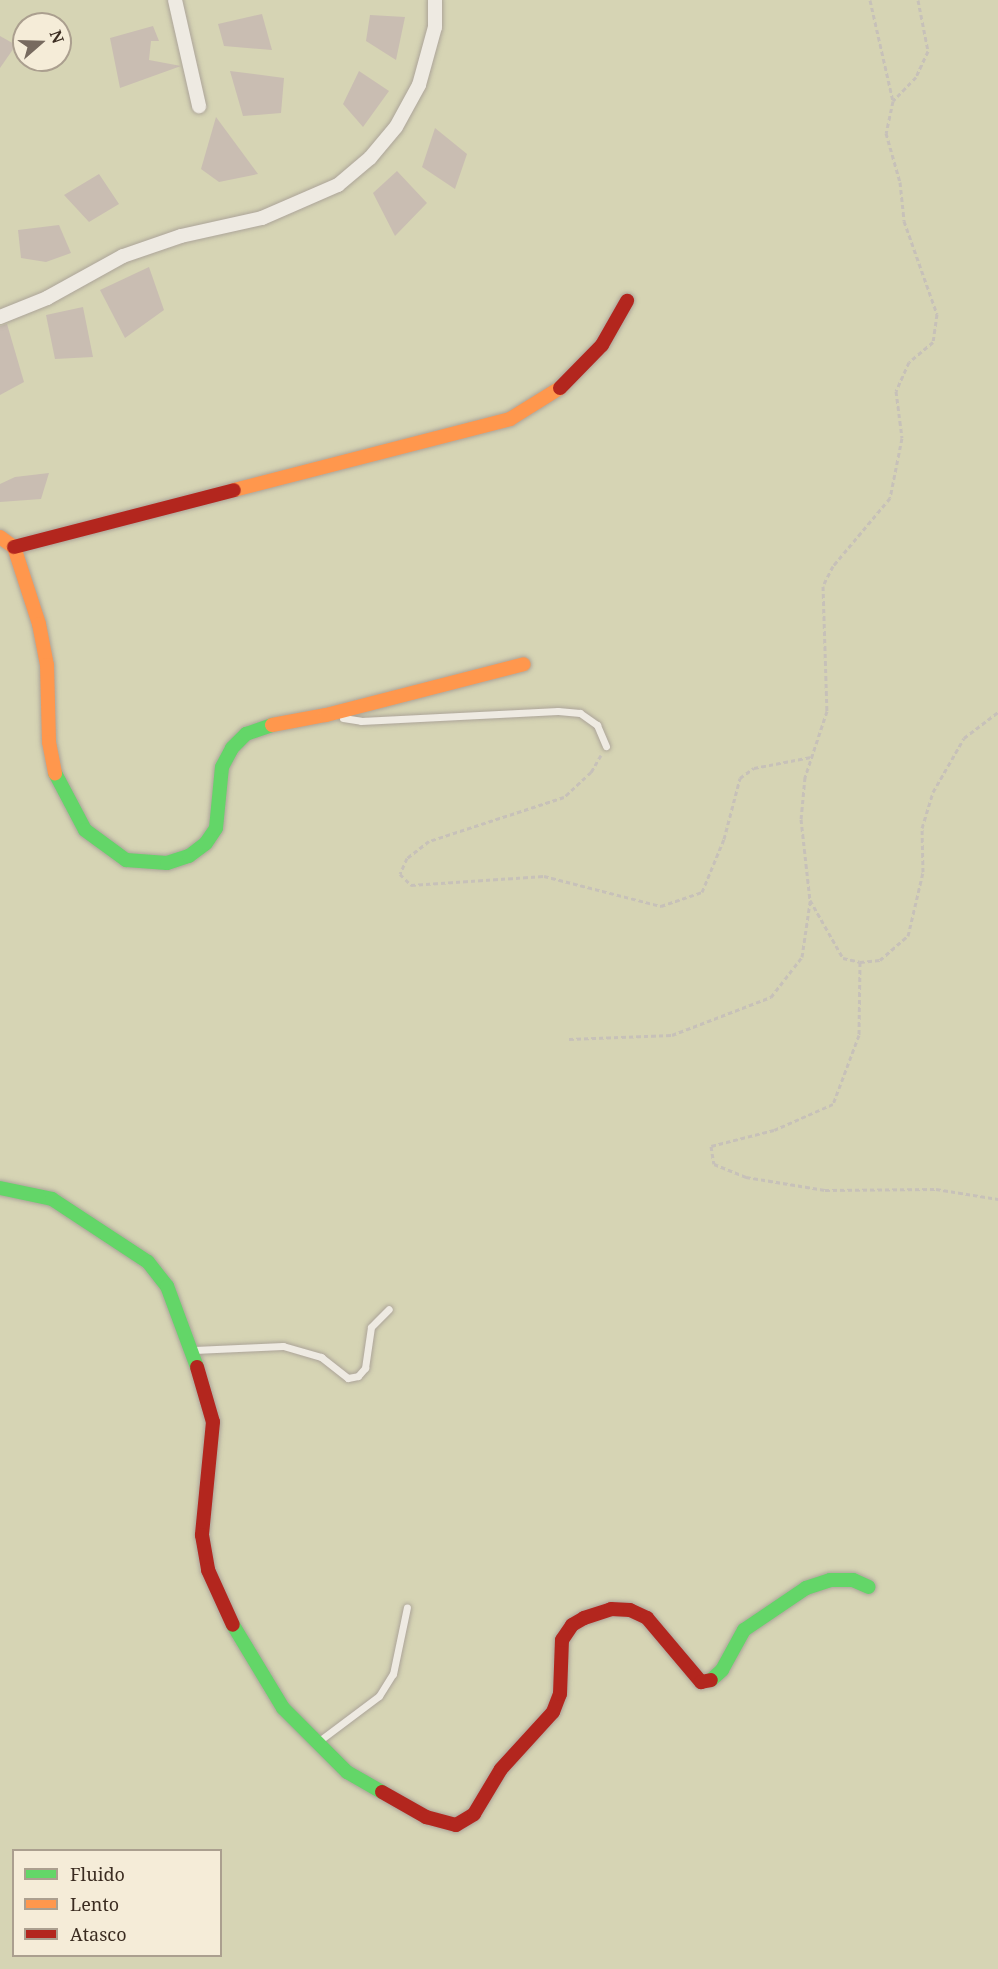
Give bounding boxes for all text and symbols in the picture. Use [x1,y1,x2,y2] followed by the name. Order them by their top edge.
[12,12,72,72] north arrow
[45,27,70,46] text: N
[12,1849,222,1957] legend
[70,1862,125,1886] text: Fluido
[70,1892,119,1916] text: Lento
[70,1922,127,1946] text: Atasco

